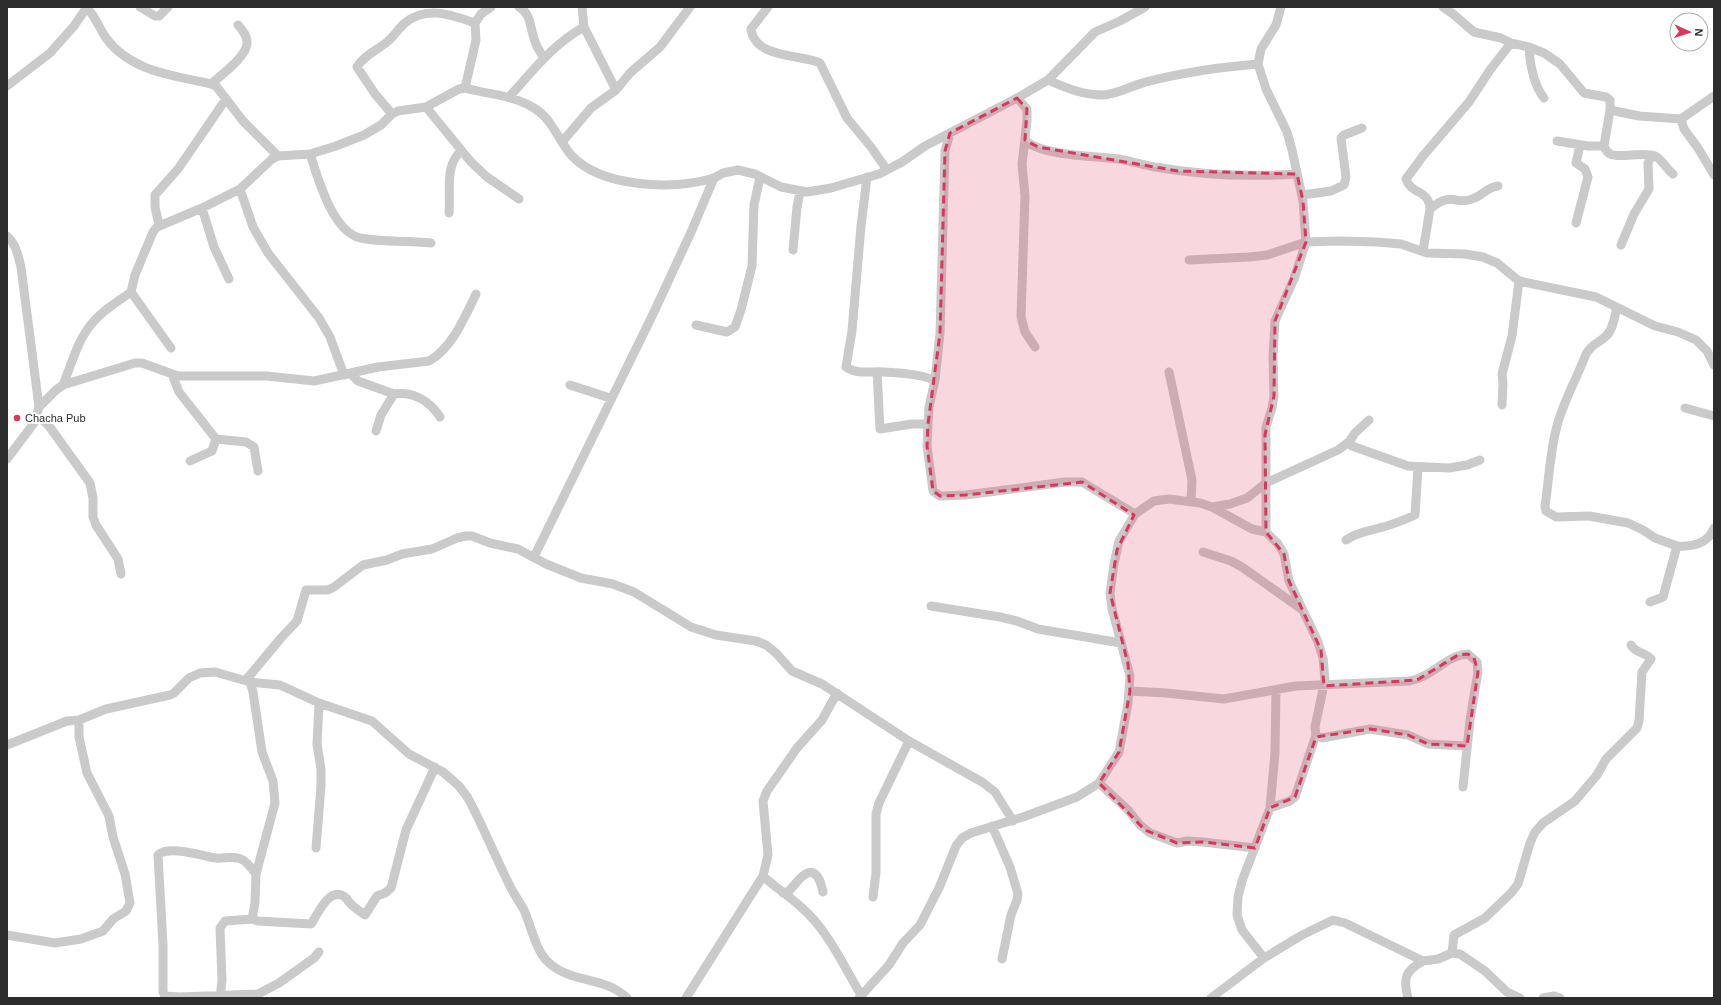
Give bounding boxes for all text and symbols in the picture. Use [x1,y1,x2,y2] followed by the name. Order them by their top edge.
[1669,12,1709,52] north arrow
[1693,28,1705,37] text: N
[25,412,86,424] place label: Chacha Pub
[12,413,22,423] marker: Chacha Pub

